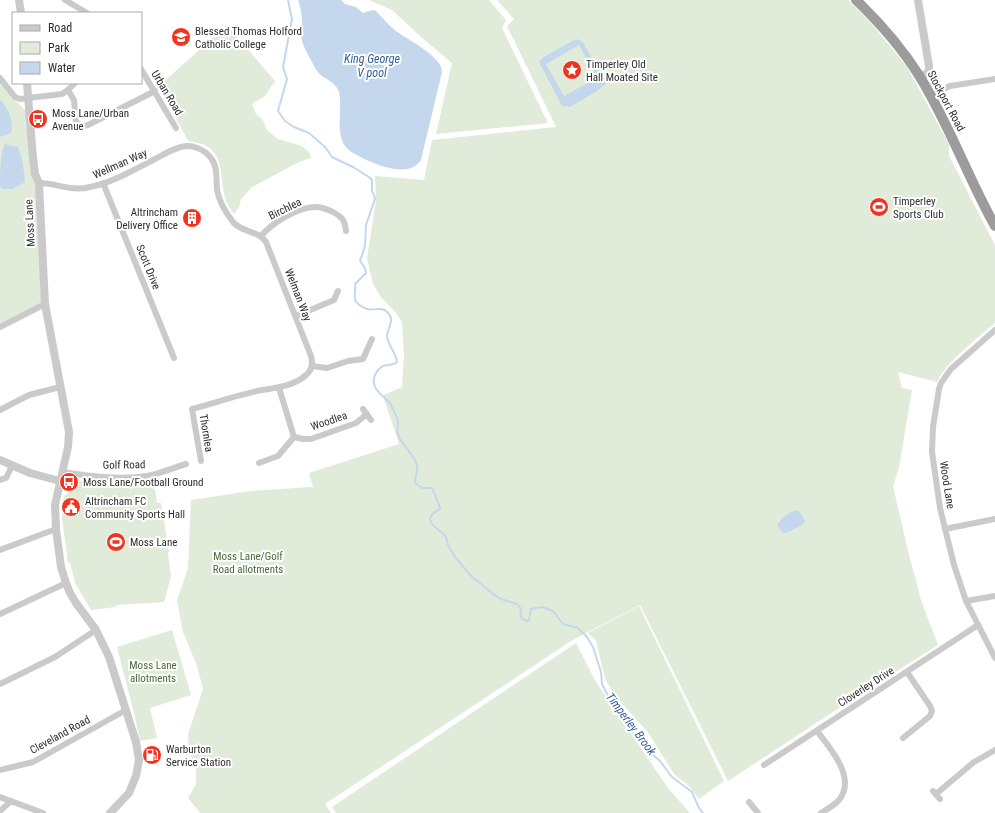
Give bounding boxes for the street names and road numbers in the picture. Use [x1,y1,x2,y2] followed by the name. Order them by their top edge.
[149,68,185,118] street label: Urban Road
[925,68,967,134] street label: Stockport Road
[91,146,149,182] street label: Wellman Way
[266,195,304,223] street label: Birchlea
[22,199,38,247] street label: Moss Lane
[133,243,163,291] street label: Scott Drive
[282,267,314,324] street label: Welman Way
[309,409,349,433] street label: Woodlea
[197,413,215,453] street label: Thornlea
[103,458,145,472] street label: Golf Road
[937,460,957,510] street label: Wood Lane
[836,664,896,710] street label: Cloverley Drive
[28,713,92,757] street label: Cleveland Road

